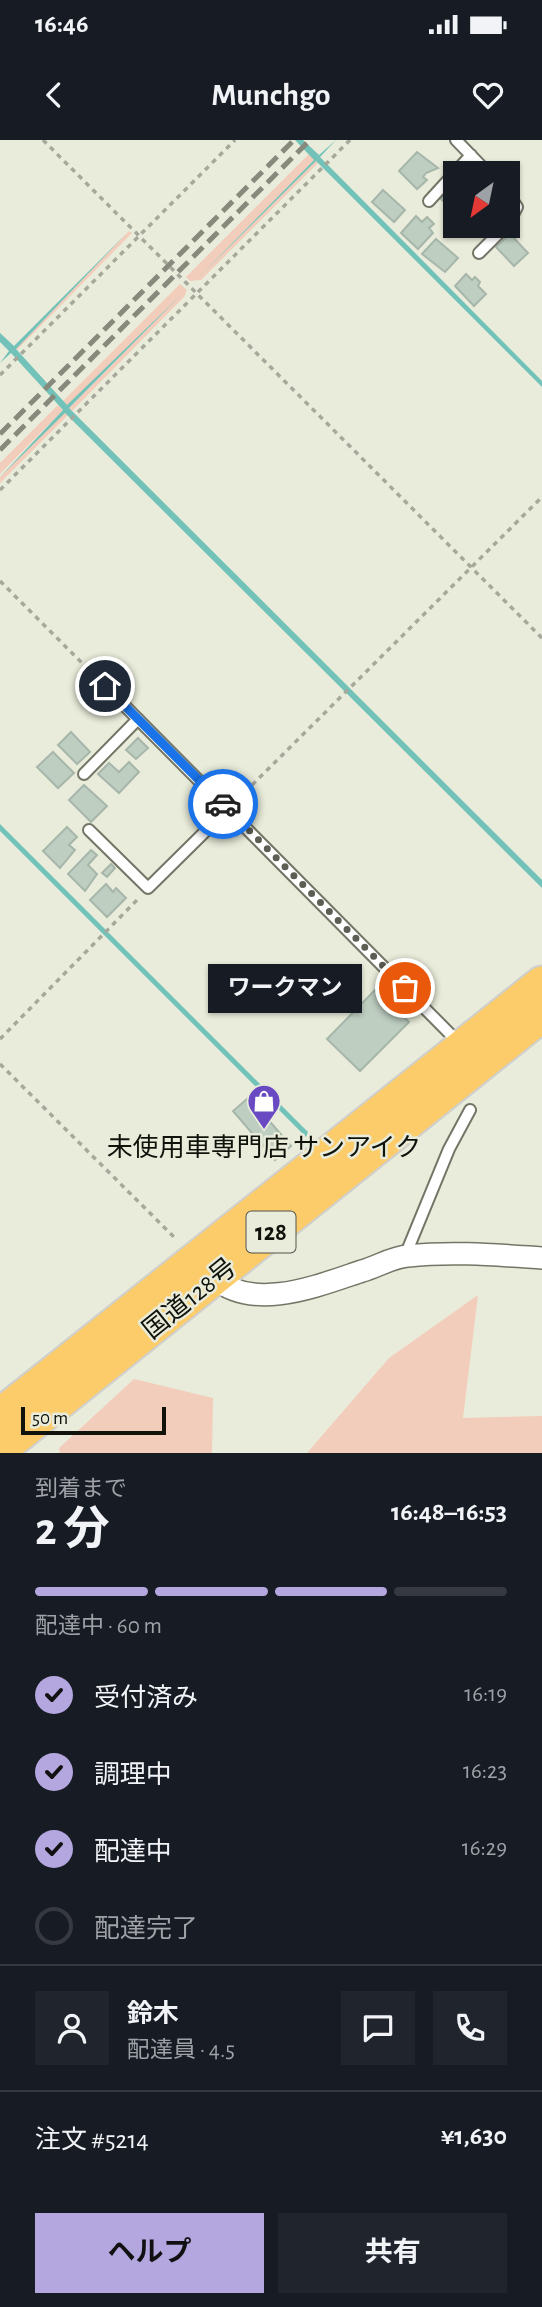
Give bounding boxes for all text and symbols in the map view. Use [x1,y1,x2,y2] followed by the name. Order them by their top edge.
[35,11,89,37] text: 16:46
[35,76,73,114] icon: back
[469,76,507,114] icon: heart
[211,79,331,111] text: Munchgo
[443,161,520,238] north arrow
[443,161,520,238] map controls
[75,656,135,716] pin
[86,667,124,705] icon: home
[188,769,258,839] courier
[204,785,242,823] icon: car
[375,958,435,1018] pin
[209,964,363,1012] callout: ワークマン
[386,969,424,1007] icon: bag
[228,977,343,1000] text: ワークマン
[245,1082,283,1131] shop icon: 未使用車専門店 サンアイク
[107,1133,421,1161] place label: 未使用車専門店 サンアイク
[246,1212,296,1252] road number: 128
[138,1253,241,1344] street label: 国道128号
[21,1404,166,1436] scale bar
[32,1409,68,1428] text: 50 m
[35,1478,127,1501] text: 到着まで
[391,1499,507,1525] text: 16:48–16:53
[35,1507,110,1553] text: 2 分
[35,1615,162,1638] text: 配達中 · 60 m
[35,1676,73,1714] icon: check
[464,1683,507,1706] text: 16:19
[94,1685,198,1711] text: 受付済み
[35,1753,73,1791] icon: check
[463,1760,507,1783] text: 16:23
[94,1762,172,1788] text: 調理中
[35,1830,73,1868] icon: check
[462,1837,507,1860] text: 16:29
[94,1839,172,1865] text: 配達中
[94,1916,198,1942] text: 配達完了
[35,1991,109,2065] button: person
[341,1991,415,2065] button: chat
[433,1991,507,2065] button: phone
[127,2001,179,2027] text: 鈴木
[127,2039,235,2062] text: 配達員 · 4.5
[441,2123,507,2149] text: ¥1,630
[35,2127,149,2153] text: 注文 #5214
[35,2213,264,2293] button: ヘルプ
[278,2213,507,2293] button: 共有

